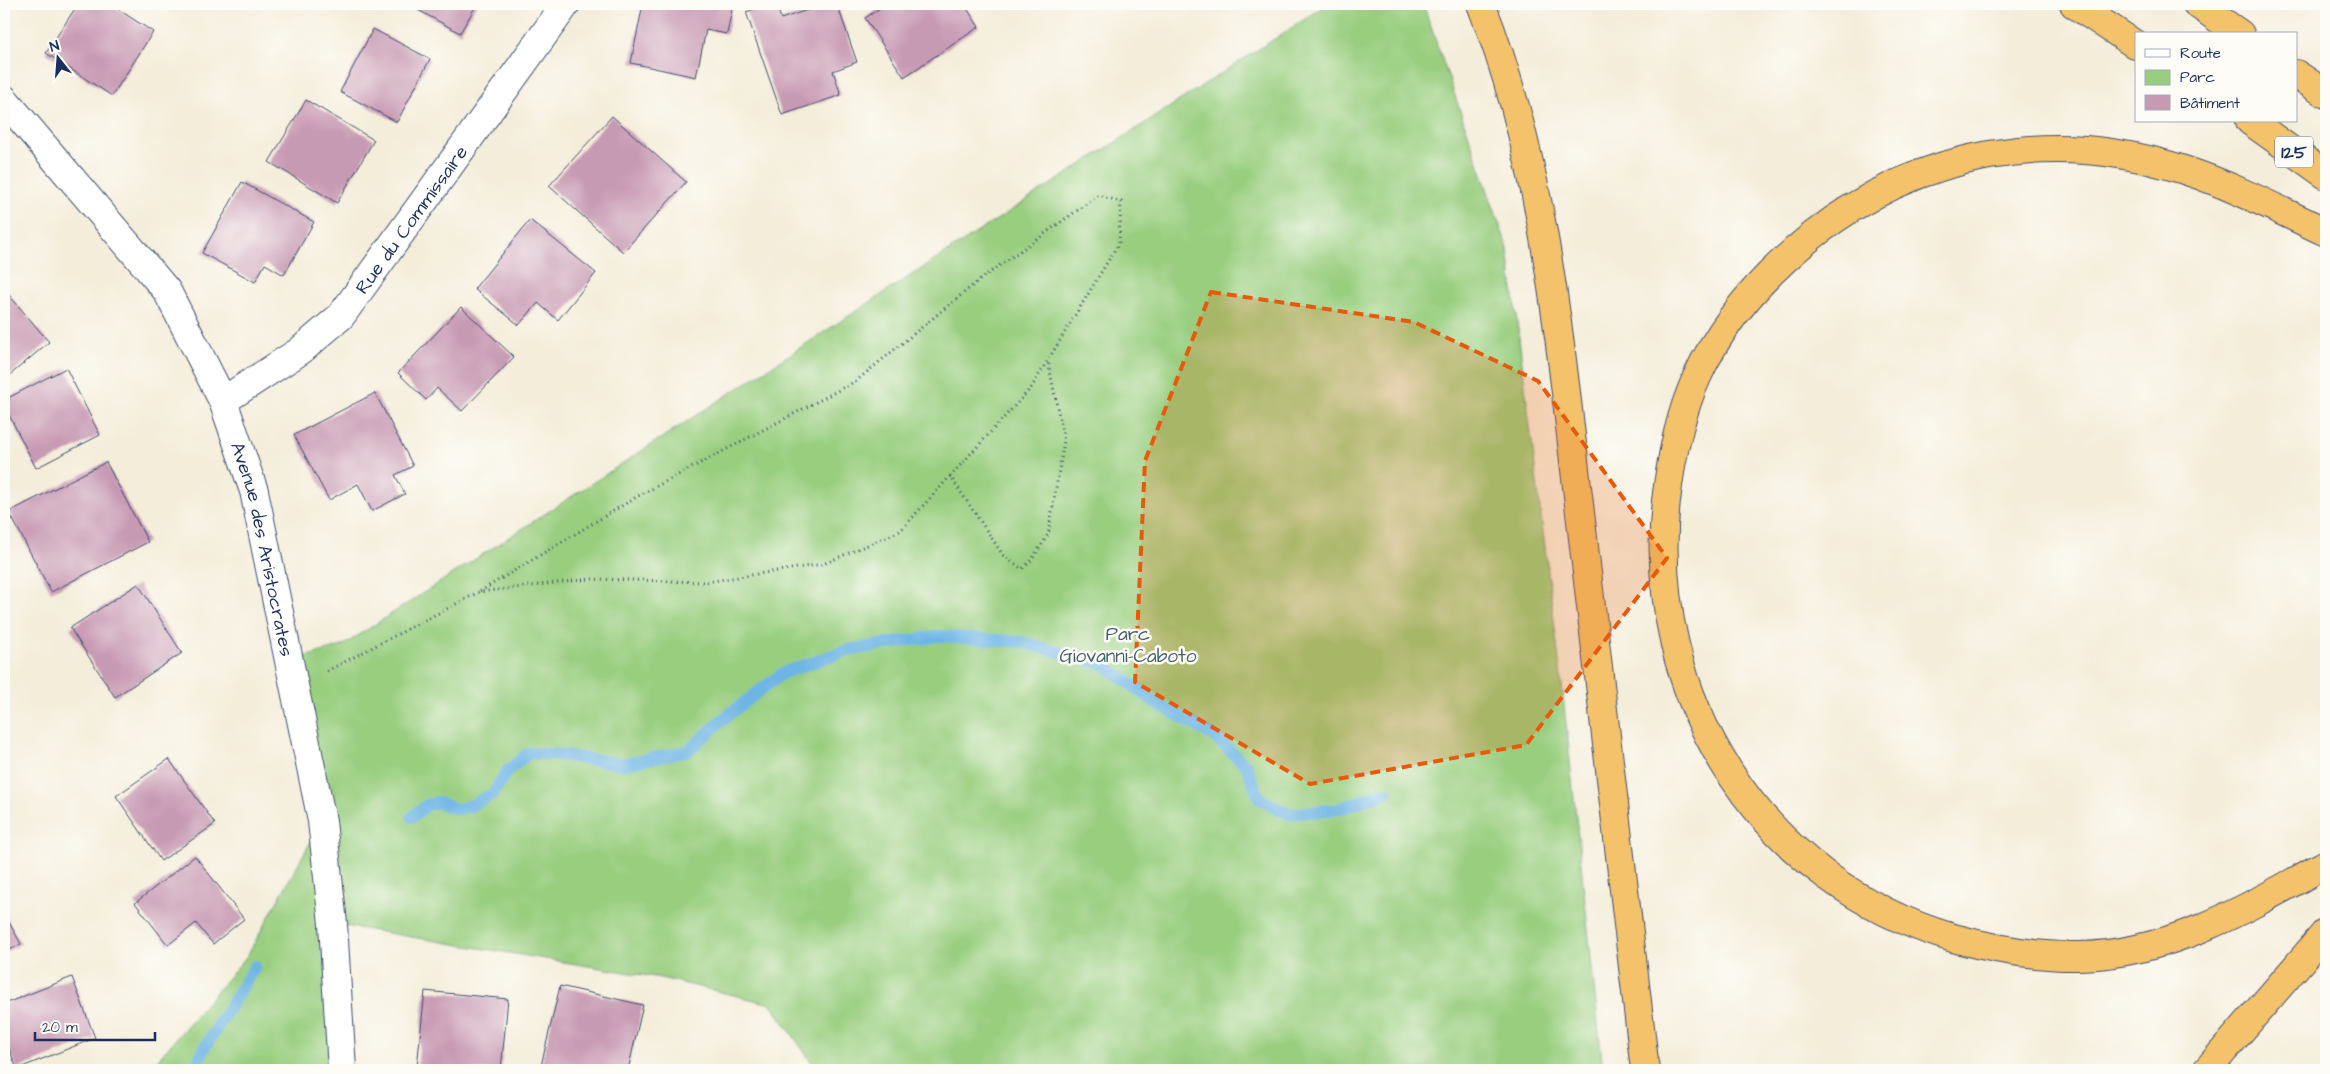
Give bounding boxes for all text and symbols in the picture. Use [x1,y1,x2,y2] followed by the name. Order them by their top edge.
[32,32,82,82] north arrow
[2135,32,2298,122] legend
[47,36,62,57] text: N
[2180,43,2221,64] text: Route
[2180,67,2215,88] text: Parc
[2180,93,2240,114] text: Bâtiment
[2275,136,2313,168] road number: 125
[349,140,475,300] street label: Rue du Commissaire
[223,439,300,659] street label: Avenue des Aristocrates
[1060,621,1197,670] park label: Parc Giovanni-Caboto
[35,1009,155,1041] scale bar
[42,1017,78,1038] text: 20 m

